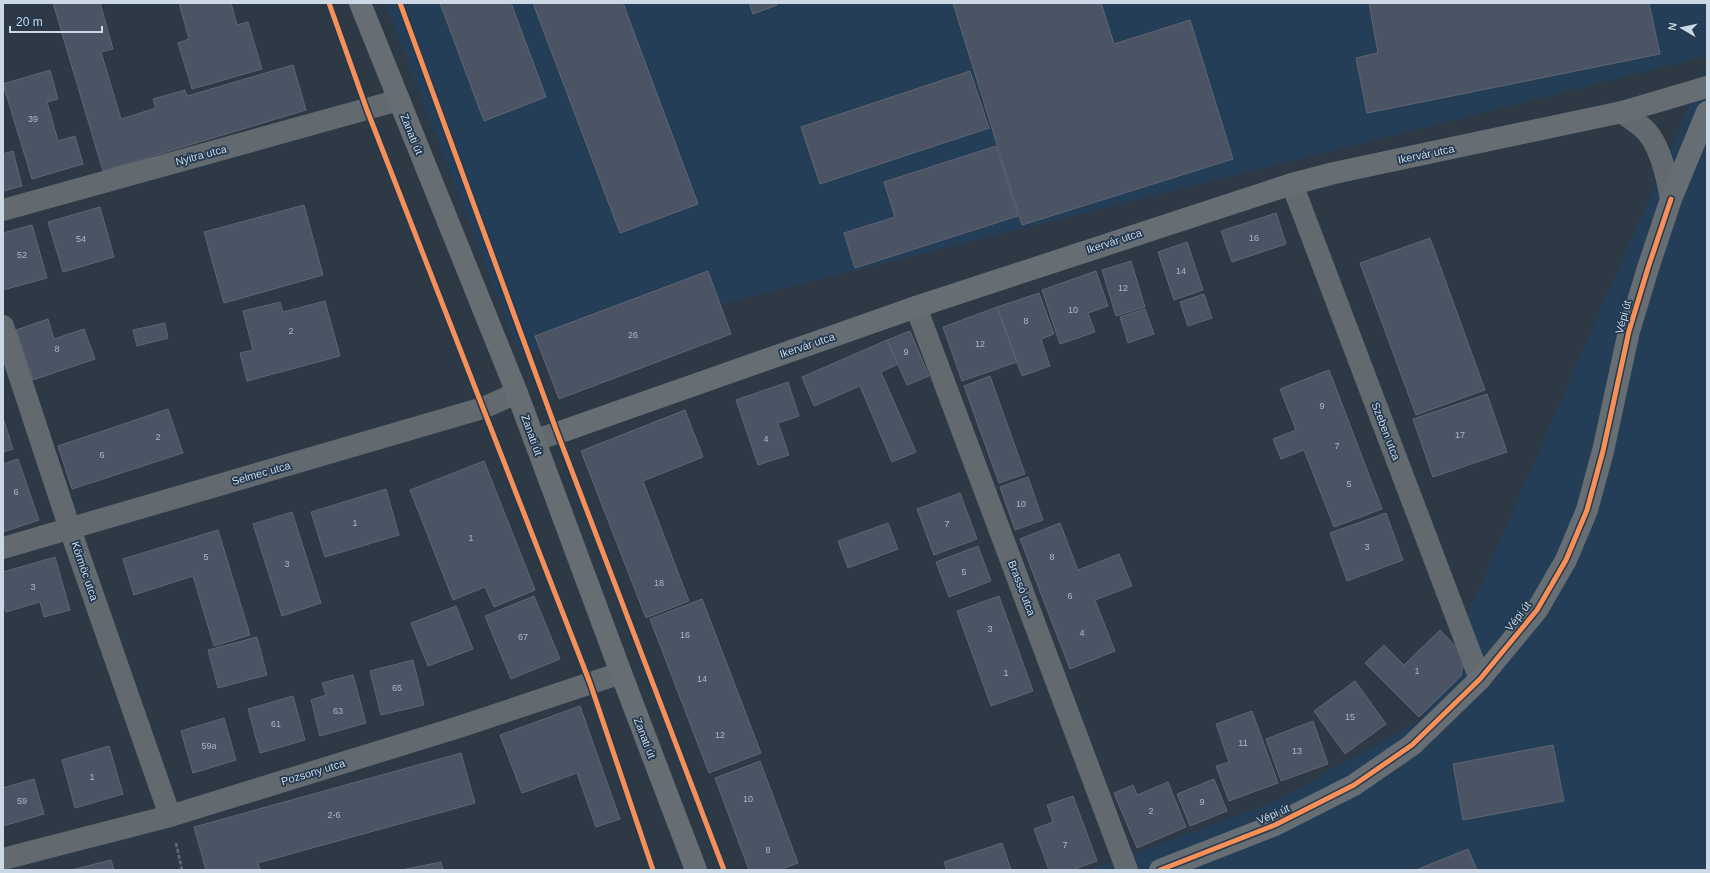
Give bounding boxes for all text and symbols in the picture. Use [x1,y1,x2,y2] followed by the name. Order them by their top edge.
[10,8,102,34] scale bar
[1662,8,1702,48] north arrow
[16,15,43,29] text: 20 m
[1666,22,1679,31] text: N
[398,112,426,156] street label: Zanati út
[28,114,38,124] house number: 39
[174,142,229,168] street label: Nyitra utca
[1397,142,1456,166] street label: Ikervár utca
[1085,226,1144,256] street label: Ikervár utca
[1249,233,1259,243] house number: 16
[76,234,86,244] house number: 54
[17,250,27,260] house number: 52
[1176,266,1186,276] house number: 14
[1118,283,1128,293] house number: 12
[1613,299,1633,335] street label: Vépi út
[1068,305,1078,315] house number: 10
[1023,316,1029,326] house number: 8
[288,326,294,336] house number: 2
[628,330,638,340] house number: 26
[778,330,837,360] street label: Ikervár utca
[975,339,985,349] house number: 12
[54,344,60,354] house number: 8
[903,347,909,357] house number: 9
[1369,400,1403,463] street label: Szeben utca
[1319,401,1325,411] house number: 9
[519,413,545,457] street label: Zanati út
[1455,430,1465,440] house number: 17
[155,432,161,442] house number: 2
[763,434,769,444] house number: 4
[1334,441,1340,451] house number: 7
[99,450,105,460] house number: 6
[230,459,293,487] street label: Selmec utca
[1346,479,1352,489] house number: 5
[13,487,19,497] house number: 6
[1016,499,1026,509] house number: 10
[352,518,358,528] house number: 1
[944,519,950,529] house number: 7
[468,533,474,543] house number: 1
[69,540,101,603] street label: Körmöc utca
[1364,542,1370,552] house number: 3
[203,552,209,562] house number: 5
[1049,552,1055,562] house number: 8
[284,559,290,569] house number: 3
[1006,559,1038,618] street label: Brassó utca
[961,567,967,577] house number: 5
[654,578,664,588] house number: 18
[30,582,36,592] house number: 3
[1067,591,1073,601] house number: 6
[1503,599,1533,633] street label: Vépi út
[987,624,993,634] house number: 3
[1079,628,1085,638] house number: 4
[680,630,690,640] house number: 16
[518,632,528,642] house number: 67
[1414,666,1420,676] house number: 1
[1003,668,1009,678] house number: 1
[697,674,707,684] house number: 14
[392,683,402,693] house number: 65
[333,706,343,716] house number: 63
[1345,712,1355,722] house number: 15
[632,716,658,760] street label: Zanati út
[271,719,281,729] house number: 61
[715,730,725,740] house number: 12
[1238,738,1248,748] house number: 11
[201,741,217,751] house number: 59a
[1292,746,1302,756] house number: 13
[280,756,347,787] street label: Pozsony utca
[89,772,95,782] house number: 1
[743,794,753,804] house number: 10
[17,796,27,806] house number: 59
[1199,797,1205,807] house number: 9
[1255,802,1291,826] street label: Vépi út
[1148,806,1154,816] house number: 2
[327,810,341,820] house number: 2-6
[1062,840,1068,850] house number: 7
[765,845,771,855] house number: 8

